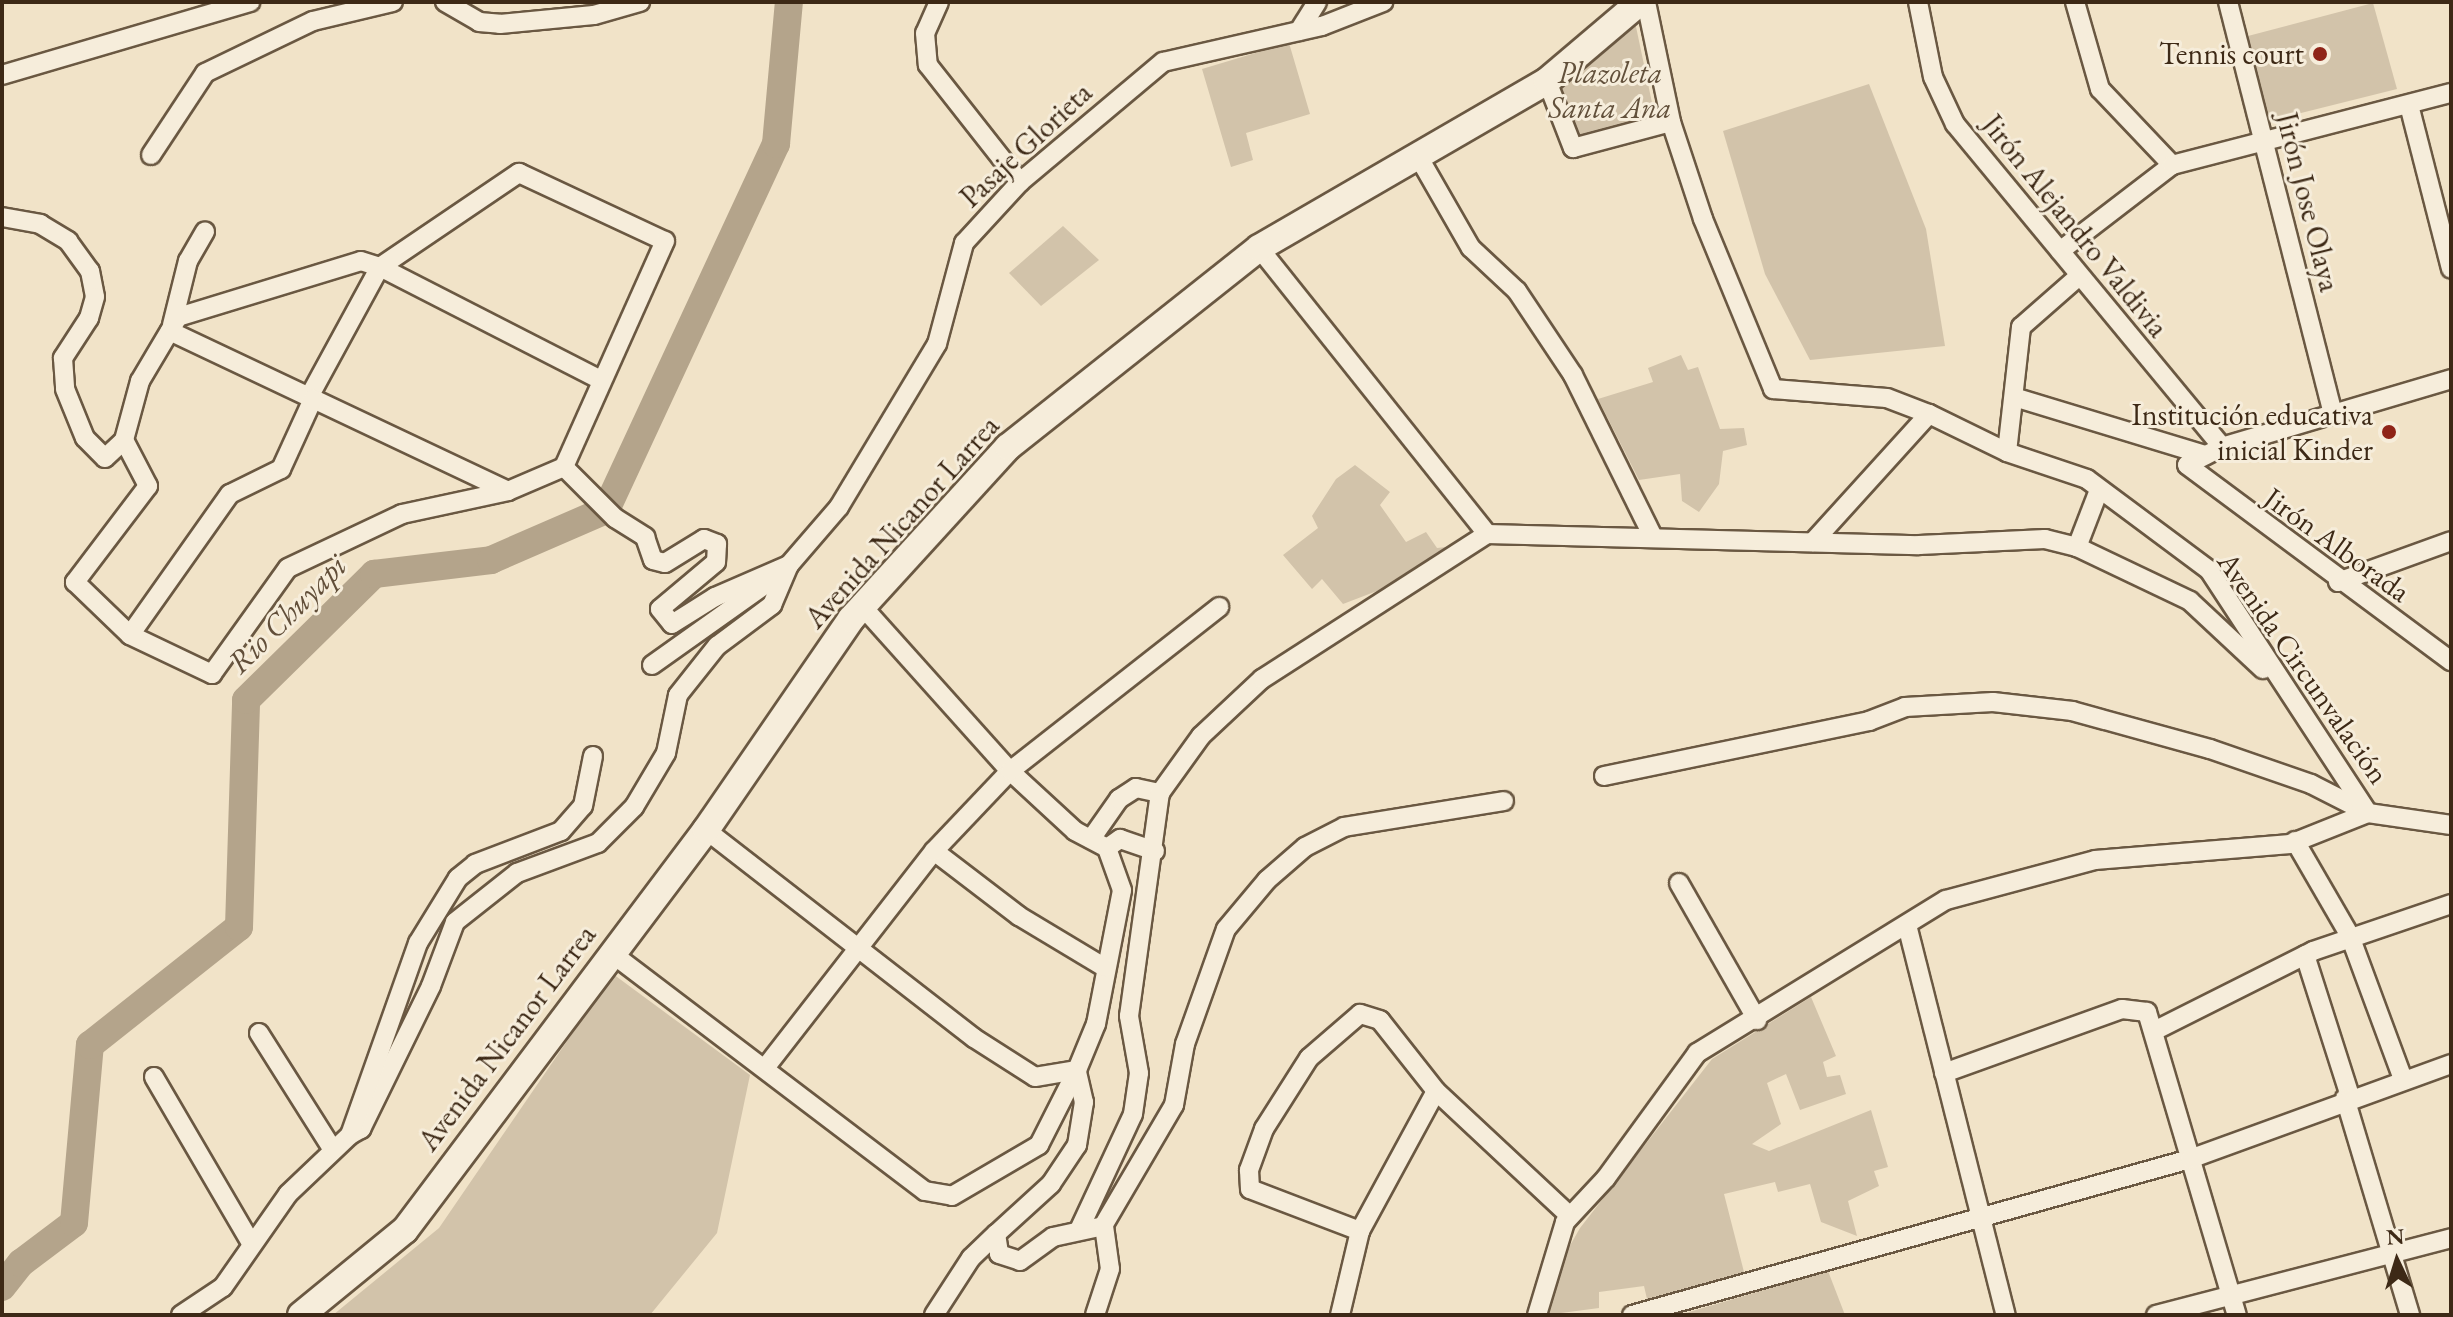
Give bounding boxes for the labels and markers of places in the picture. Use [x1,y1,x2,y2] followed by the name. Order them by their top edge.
[2159,36,2304,72] place label: Tennis court
[2311,45,2329,63] marker: Tennis court
[2131,397,2373,468] place label: Institución educativa inicial Kinder
[2380,423,2398,441] marker: Institución educativa inicial Kinder

